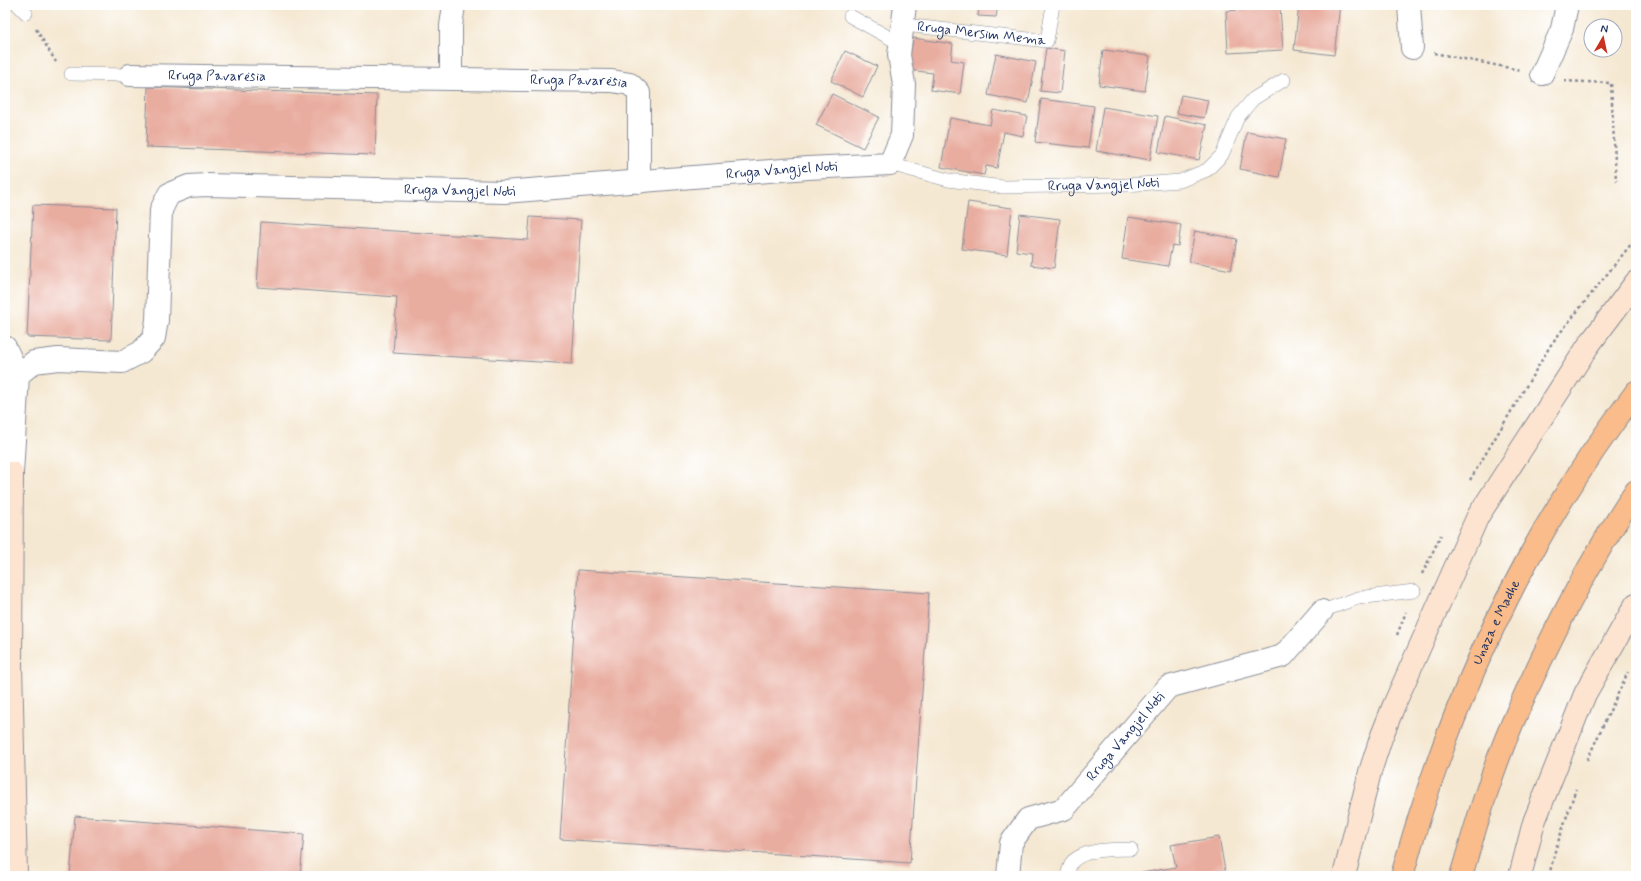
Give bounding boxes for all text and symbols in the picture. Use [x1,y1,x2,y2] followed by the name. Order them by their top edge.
[916,18,1047,50] street label: Rruga Mersim Mema
[1583,18,1623,58] north arrow
[1600,22,1609,37] text: N
[168,66,266,86] street label: Rruga Pavarësia
[530,71,629,93] street label: Rruga Pavarësia
[725,158,838,183] street label: Rruga Vangjel Noti
[1047,174,1160,196] street label: Rruga Vangjel Noti
[404,181,516,201] street label: Rruga Vangjel Noti
[1468,576,1525,668] street label: Unaza e Madhe
[1083,688,1169,785] street label: Rruga Vangjel Noti

